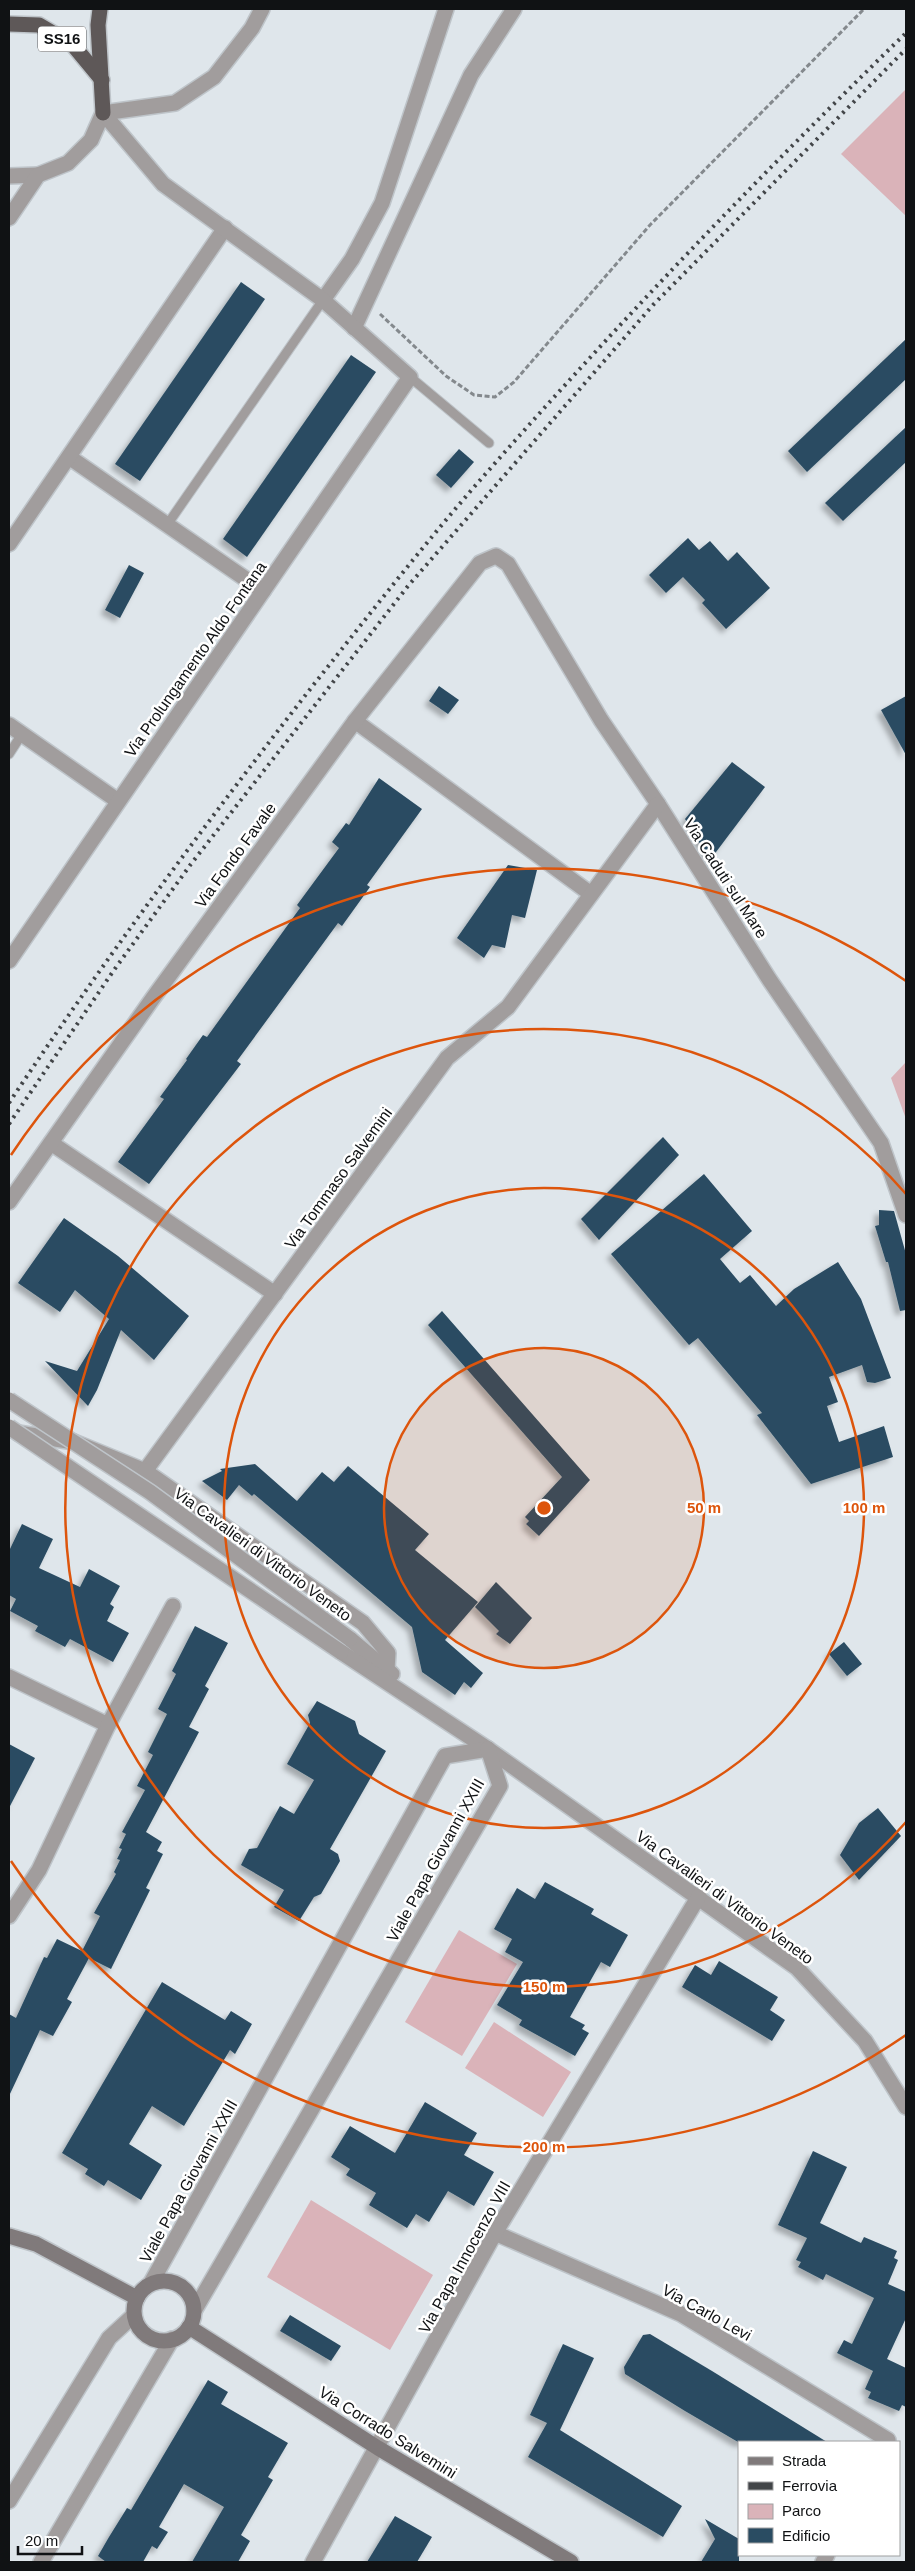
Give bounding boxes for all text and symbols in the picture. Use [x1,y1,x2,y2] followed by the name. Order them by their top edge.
[38,26,86,52] road number: SS16
[121,558,270,760] street label: Via Prolungamento Aldo Fontana
[192,800,279,911] street label: Via Fondo Favale
[681,815,771,941] street label: Via Caduti sul Mare
[282,1104,395,1252] street label: Via Tommaso Salvemini
[171,1484,355,1624] street label: Via Cavalieri di Vittorio Veneto
[535,1499,553,1517] centre of rings
[687,1499,721,1516] text: 50 m
[843,1499,885,1516] text: 100 m
[383,1776,487,1945] street label: Viale Papa Giovanni XXIII
[633,1827,817,1967] street label: Via Cavalieri di Vittorio Veneto
[523,1978,565,1995] text: 150 m
[136,2097,240,2266] street label: Viale Papa Giovanni XXIII
[523,2138,565,2155] text: 200 m
[415,2178,513,2336] street label: Via Papa Innocenzo VIII
[659,2281,754,2344] street label: Via Carlo Levi
[316,2383,460,2482] street label: Via Corrado Salvemini
[738,2441,900,2556] legend
[782,2452,827,2469] text: Strada
[782,2477,838,2494] text: Ferrovia
[782,2502,821,2519] text: Parco
[18,2524,81,2556] scale bar
[782,2527,830,2544] text: Edificio
[25,2532,58,2549] text: 20 m

